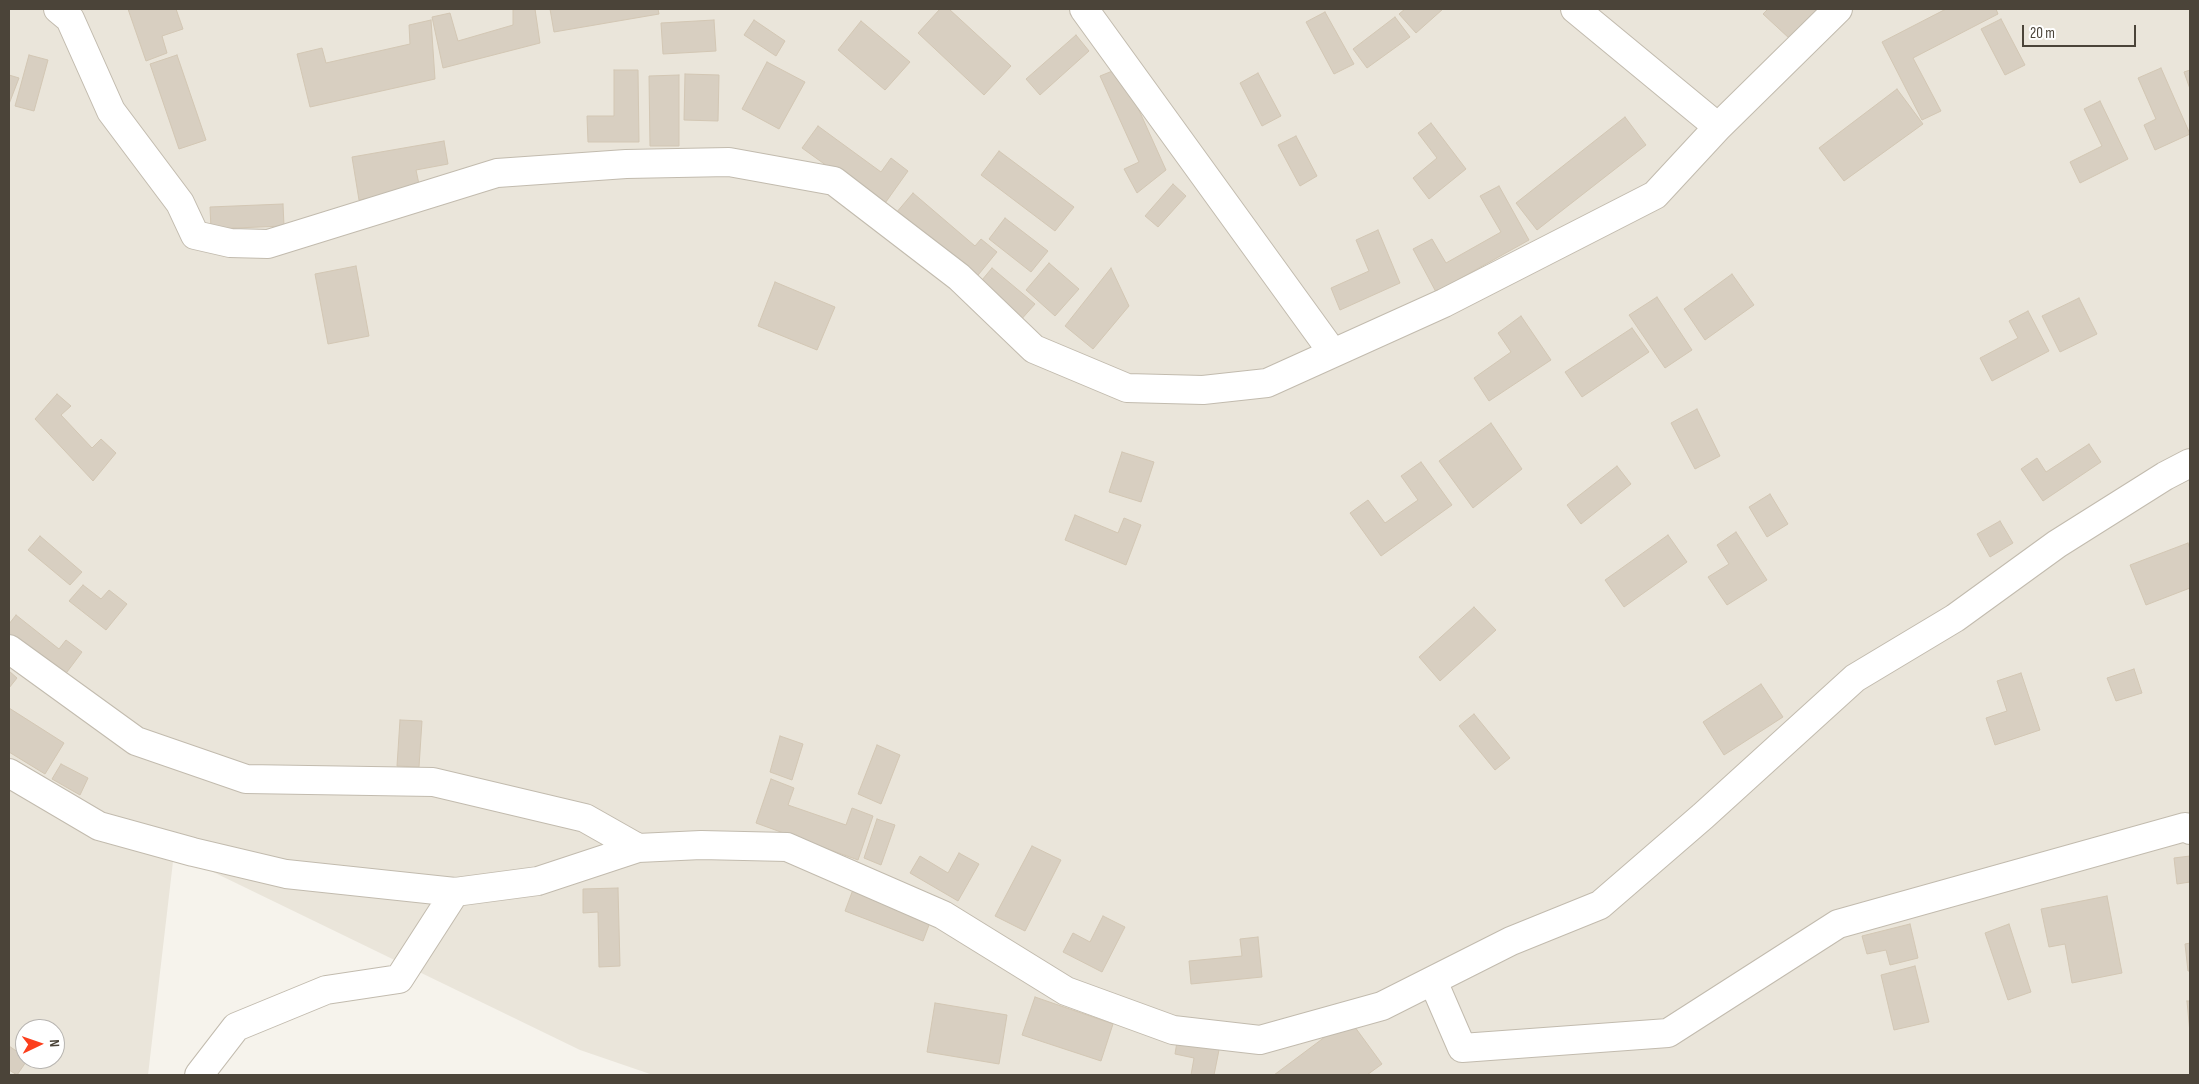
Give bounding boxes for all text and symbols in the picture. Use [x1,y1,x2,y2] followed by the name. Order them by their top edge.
[2024,15,2138,47] scale bar
[2030,24,2055,43] text: 20 m
[15,1019,65,1069] north arrow
[46,1039,63,1047] text: N

